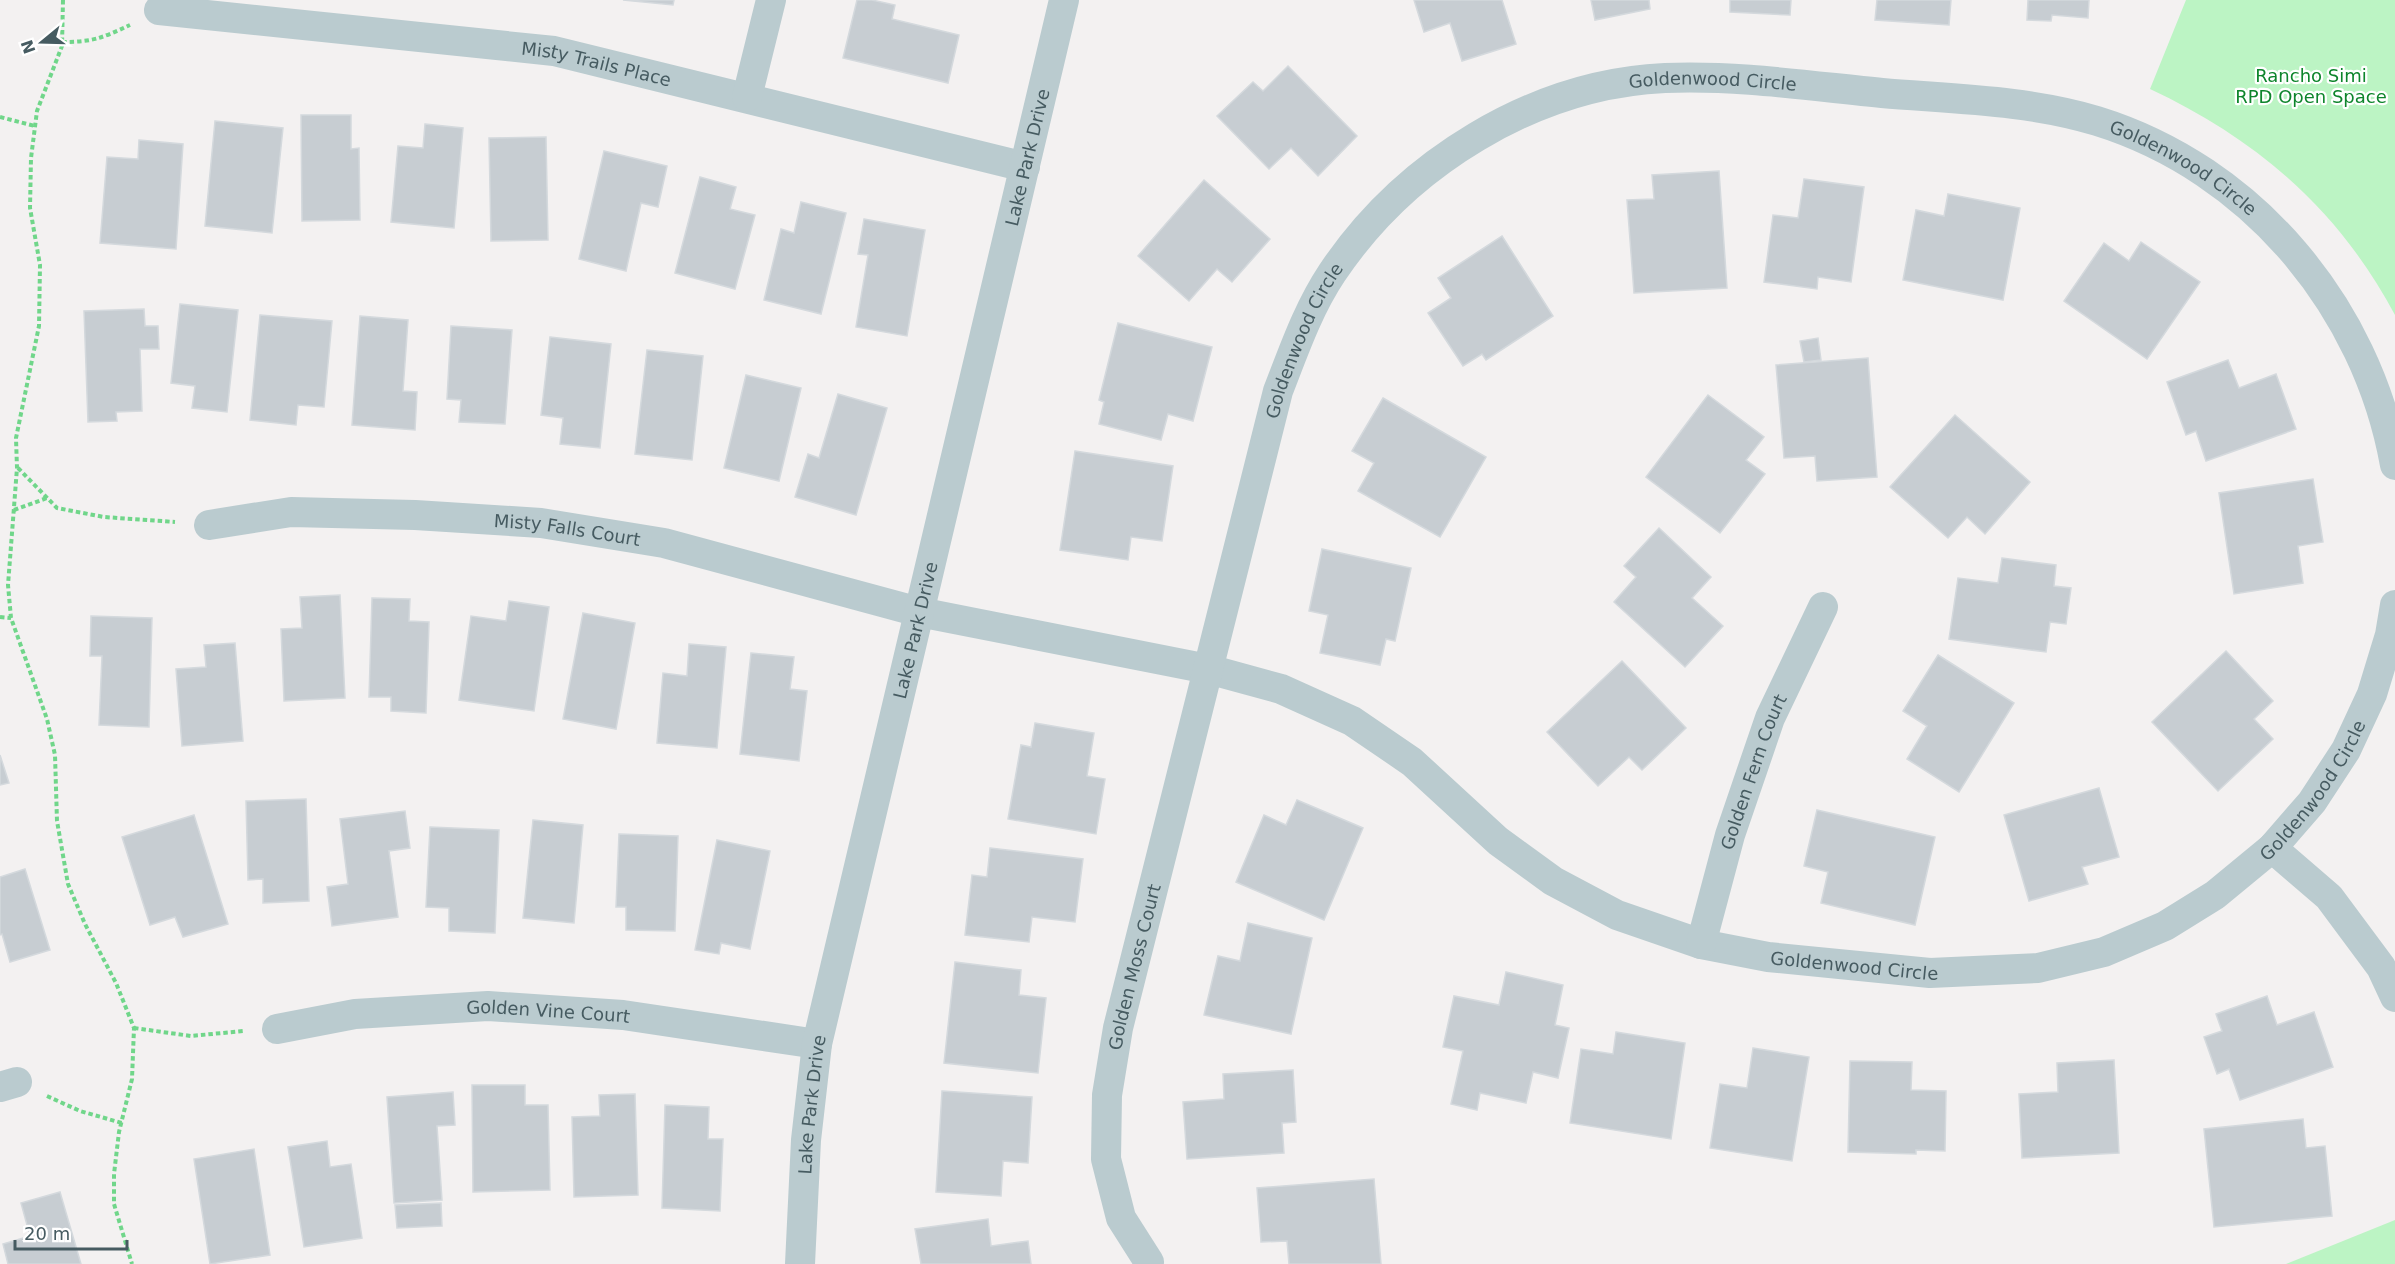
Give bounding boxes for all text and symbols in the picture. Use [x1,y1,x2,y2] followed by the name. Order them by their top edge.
[12,12,72,72] north arrow
[17,37,39,56] text: N
[520,37,674,90] street label: Misty Trails Place
[2235,65,2387,107] park label: Rancho Simi RPD Open Space
[1627,67,1798,94] street label: Goldenwood Circle
[1000,87,1053,228] street label: Lake Park Drive
[2107,116,2261,219] street label: Goldenwood Circle
[1261,258,1347,421] street label: Goldenwood Circle
[493,510,642,550] street label: Misty Falls Court
[889,559,941,701] street label: Lake Park Drive
[1716,690,1790,852] street label: Golden Fern Court
[2255,717,2369,865] street label: Goldenwood Circle
[1104,882,1164,1051] street label: Golden Moss Court
[1769,947,1939,984] street label: Goldenwood Circle
[466,995,632,1026] street label: Golden Vine Court
[794,1032,829,1175] street label: Lake Park Drive
[15,1213,128,1251] scale bar
[24,1223,70,1244] text: 20 m

